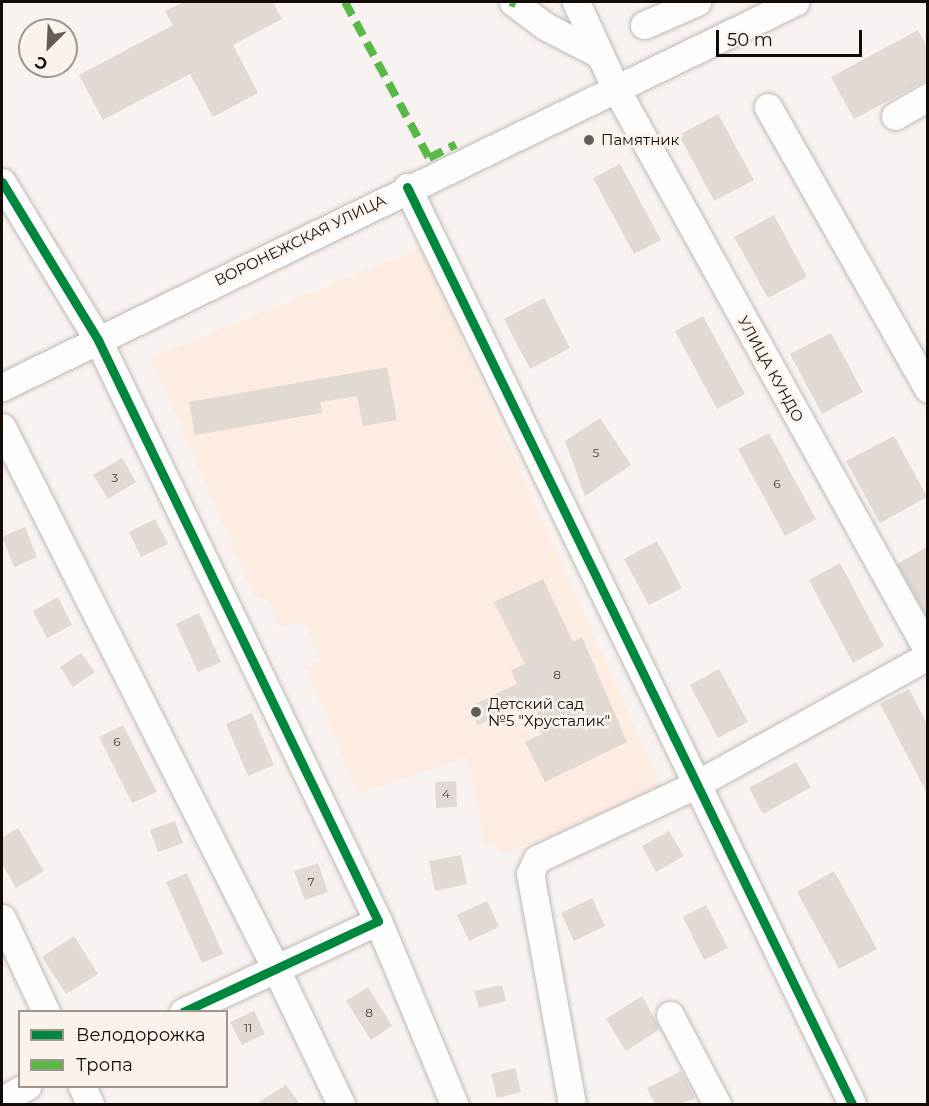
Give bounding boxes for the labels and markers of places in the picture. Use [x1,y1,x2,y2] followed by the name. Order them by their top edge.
[601,131,679,149] place label: Памятник
[582,133,596,147] marker: Памятник
[488,694,610,729] place label: Детский сад №5 "Хрусталик"
[469,705,483,719] marker: Детский сад №5 "Хрусталик"

